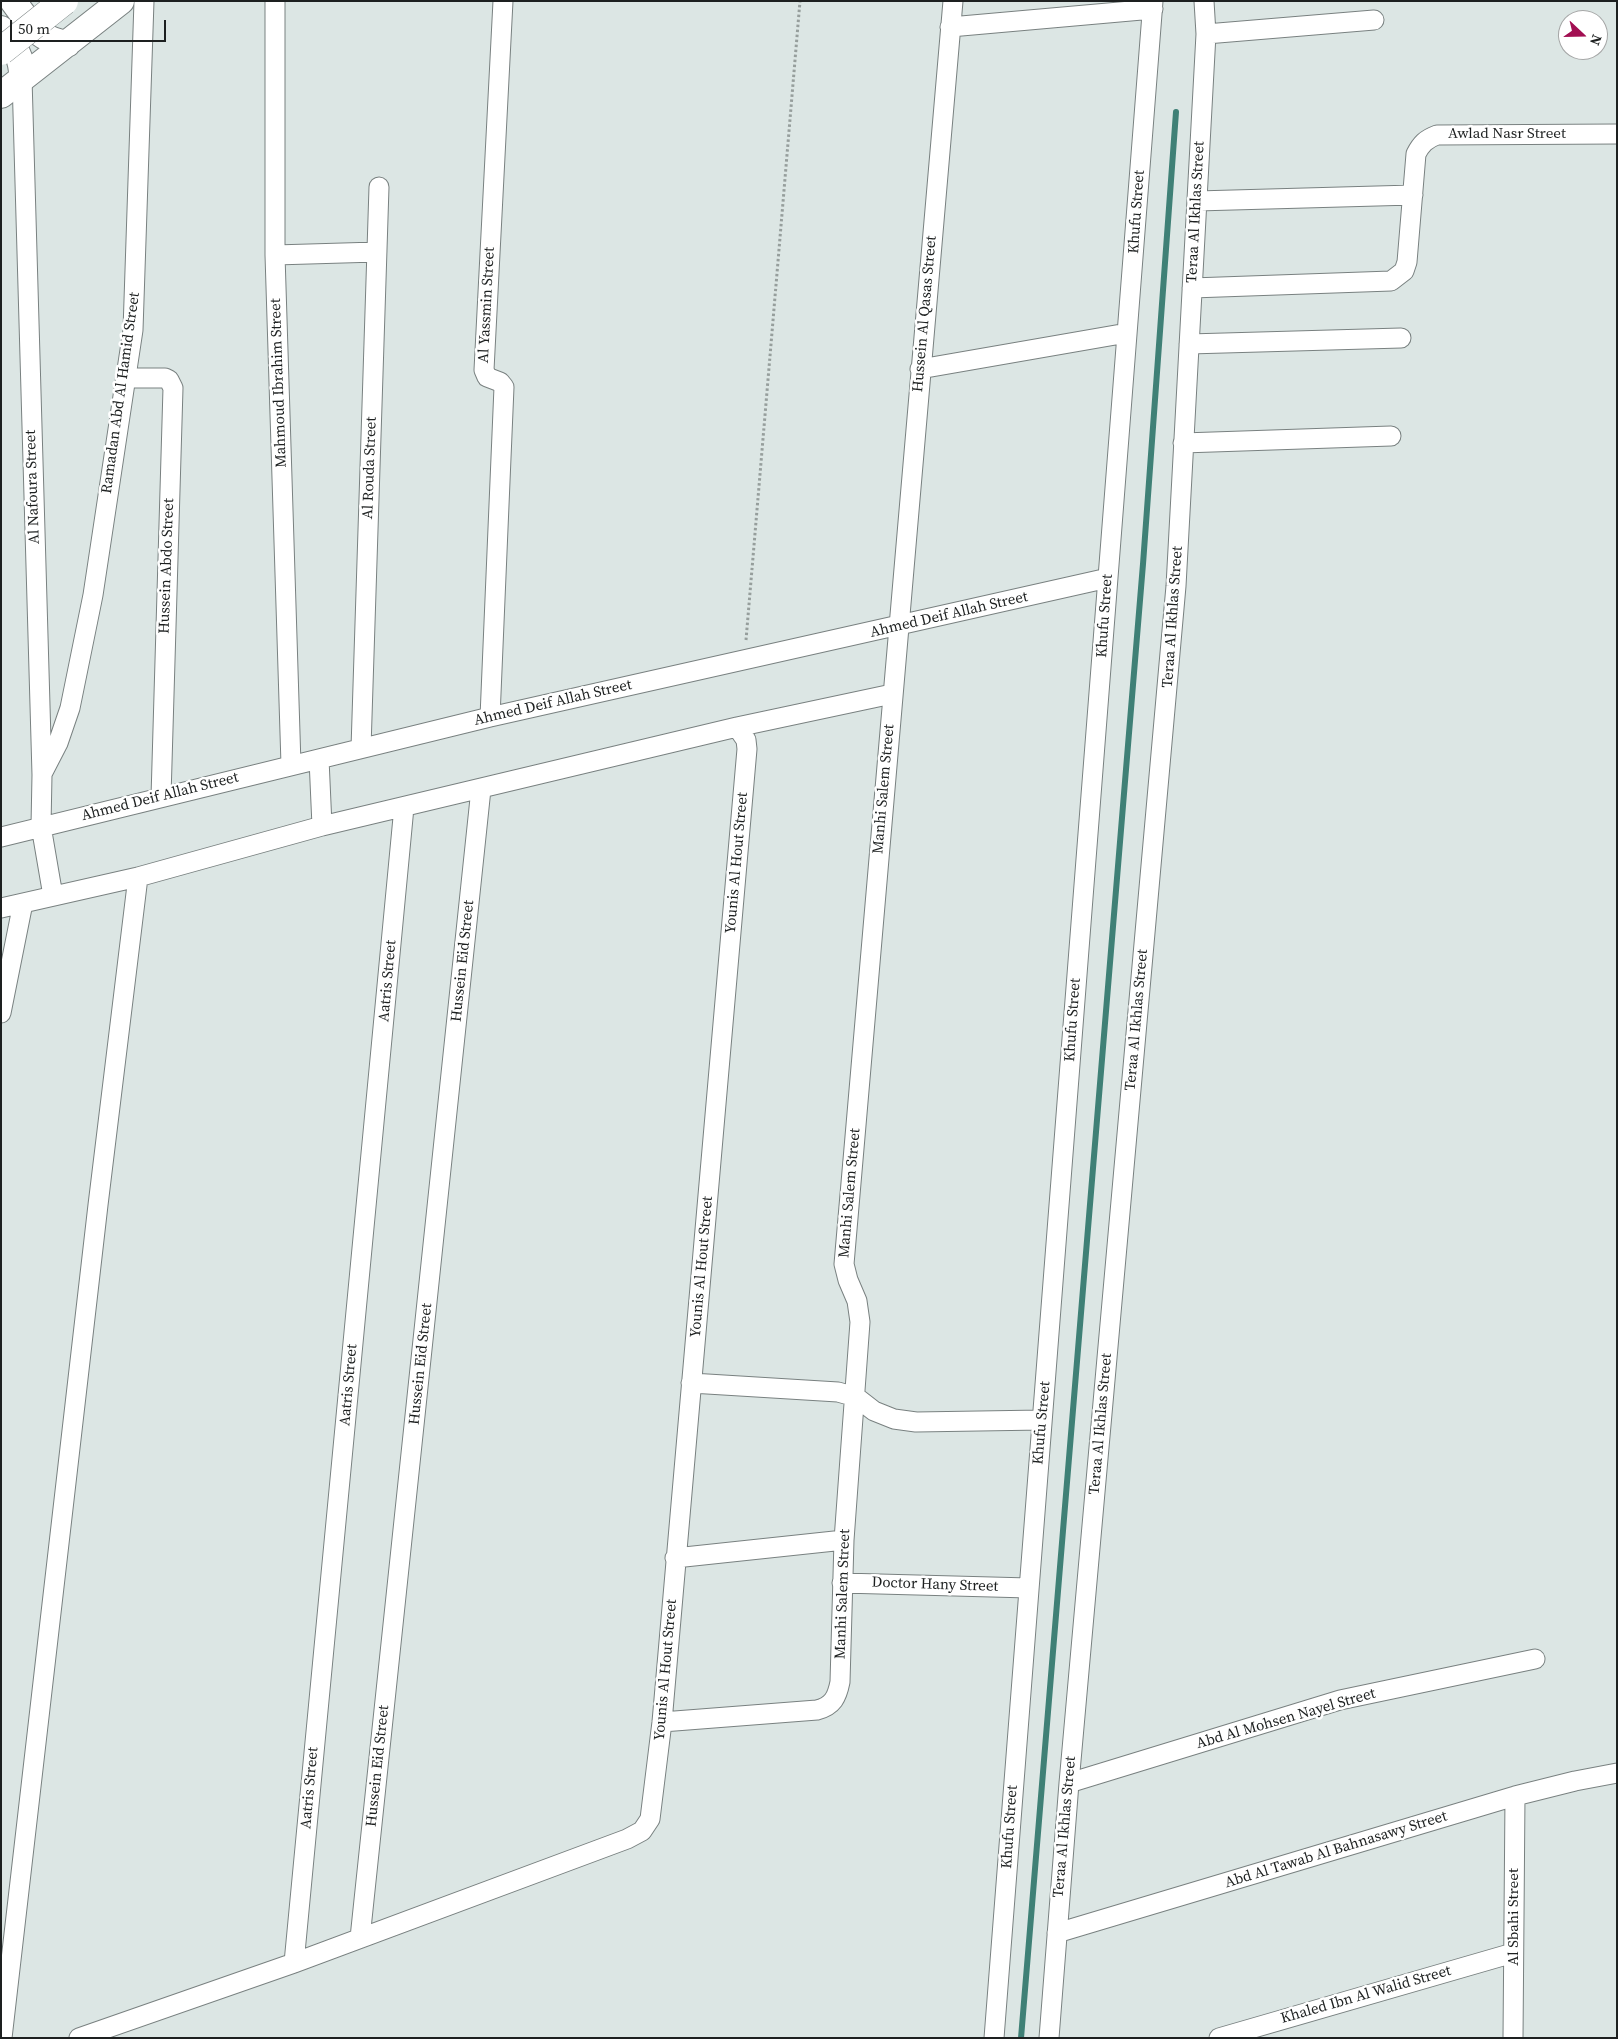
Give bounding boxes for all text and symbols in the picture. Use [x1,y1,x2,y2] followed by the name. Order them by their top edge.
[12,10,169,42] scale bar
[1558,10,1608,60] north arrow
[18,18,50,39] text: 50 m
[1585,32,1607,48] text: N
[1448,125,1566,143] street label: Awlad Nasr Street
[1183,141,1209,283] street label: Teraa Al Ikhlas Street
[1125,170,1149,254] street label: Khufu Street
[909,235,941,393] street label: Hussein Al Qasas Street
[475,246,499,364] street label: Al Yassmin Street
[98,291,144,495] street label: Ramadan Abd Al Hamid Street
[267,298,291,468] street label: Mahmoud Ibrahim Street
[359,416,381,520] street label: Al Rouda Street
[22,430,44,544] street label: Al Nafoura Street
[156,498,178,634] street label: Hussein Abdo Street
[1159,546,1187,688] street label: Teraa Al Ikhlas Street
[1093,574,1117,658] street label: Khufu Street
[868,588,1030,642] street label: Ahmed Deif Allah Street
[472,676,634,730] street label: Ahmed Deif Allah Street
[869,723,899,855] street label: Manhi Salem Street
[80,769,240,825] street label: Ahmed Deif Allah Street
[722,792,752,934] street label: Younis Al Hout Street
[448,899,478,1023] street label: Hussein Eid Street
[375,939,401,1023] street label: Aatris Street
[1122,948,1152,1092] street label: Teraa Al Ikhlas Street
[1061,978,1085,1062] street label: Khufu Street
[835,1127,865,1259] street label: Manhi Salem Street
[687,1196,717,1338] street label: Younis Al Hout Street
[406,1302,436,1426] street label: Hussein Eid Street
[336,1343,362,1427] street label: Aatris Street
[1086,1352,1116,1496] street label: Teraa Al Ikhlas Street
[1029,1380,1055,1466] street label: Khufu Street
[832,1529,854,1659] street label: Manhi Salem Street
[871,1574,999,1596] street label: Doctor Hany Street
[651,1599,681,1741] street label: Younis Al Hout Street
[1194,1685,1378,1753] street label: Abd Al Mohsen Nayel Street
[363,1704,393,1828] street label: Hussein Eid Street
[297,1746,323,1830] street label: Aatris Street
[1050,1755,1080,1899] street label: Teraa Al Ikhlas Street
[998,1785,1022,1869] street label: Khufu Street
[1223,1808,1449,1892] street label: Abd Al Tawab Al Bahnasawy Street
[1505,1868,1523,1966] street label: Al Sbahi Street
[1279,1962,1453,2028] street label: Khaled Ibn Al Walid Street

